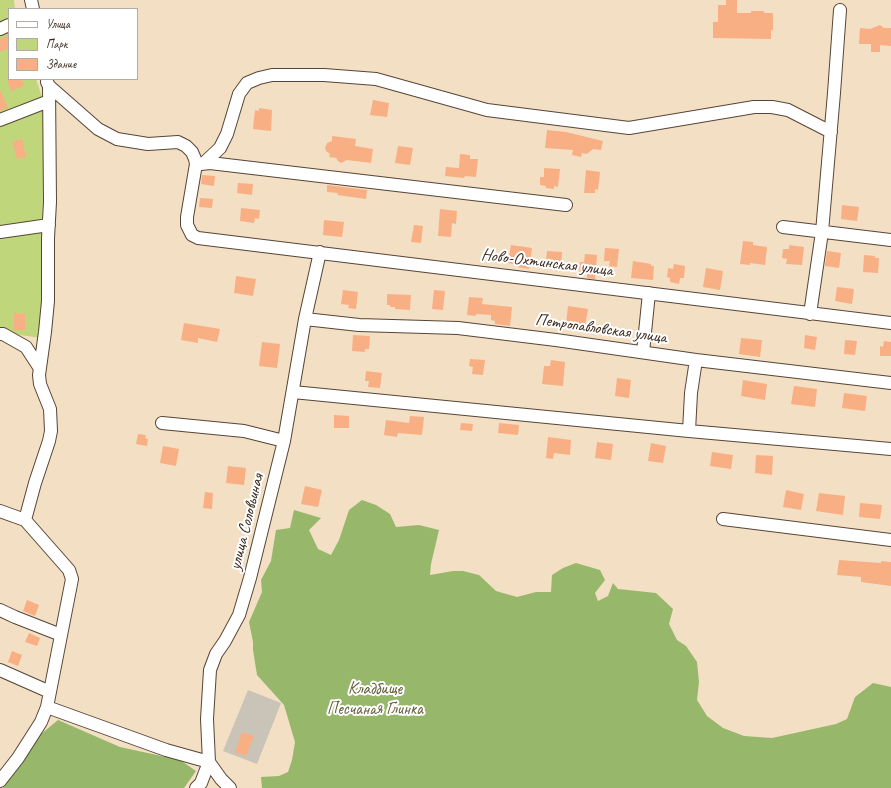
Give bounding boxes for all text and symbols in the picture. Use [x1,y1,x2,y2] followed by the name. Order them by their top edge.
[8,8,138,80] legend
[46,16,70,32] text: Улица
[46,36,67,52] text: Парк
[46,56,76,72] text: Здание
[480,245,614,281] street label: Ново-Охтинская улица
[534,310,668,348] street label: Петропавловская улица
[225,472,269,572] street label: улица Соловьиная
[327,680,423,720] park label: Кладбище Песчаная Глинка

